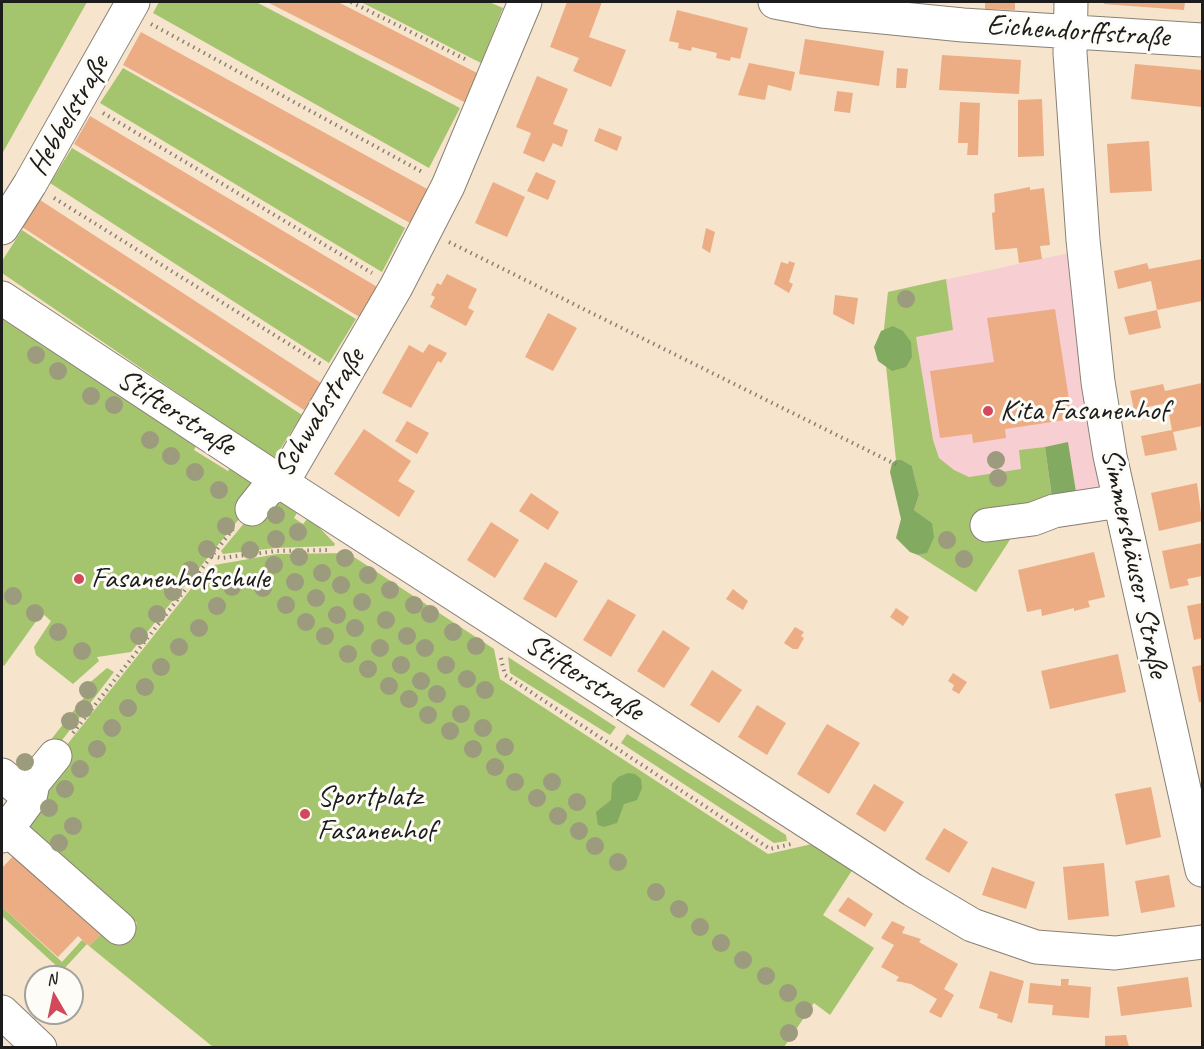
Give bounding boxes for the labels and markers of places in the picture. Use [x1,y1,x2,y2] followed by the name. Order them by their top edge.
[1000,393,1168,429] place label: Kita Fasanenhof
[981,404,995,418] marker: Kita Fasanenhof
[91,561,269,597] place label: Fasanenhofschule
[72,572,86,586] marker: Fasanenhofschule
[317,779,435,850] place label: Sportplatz Fasanenhof
[298,807,312,821] marker: Sportplatz Fasanenhof

